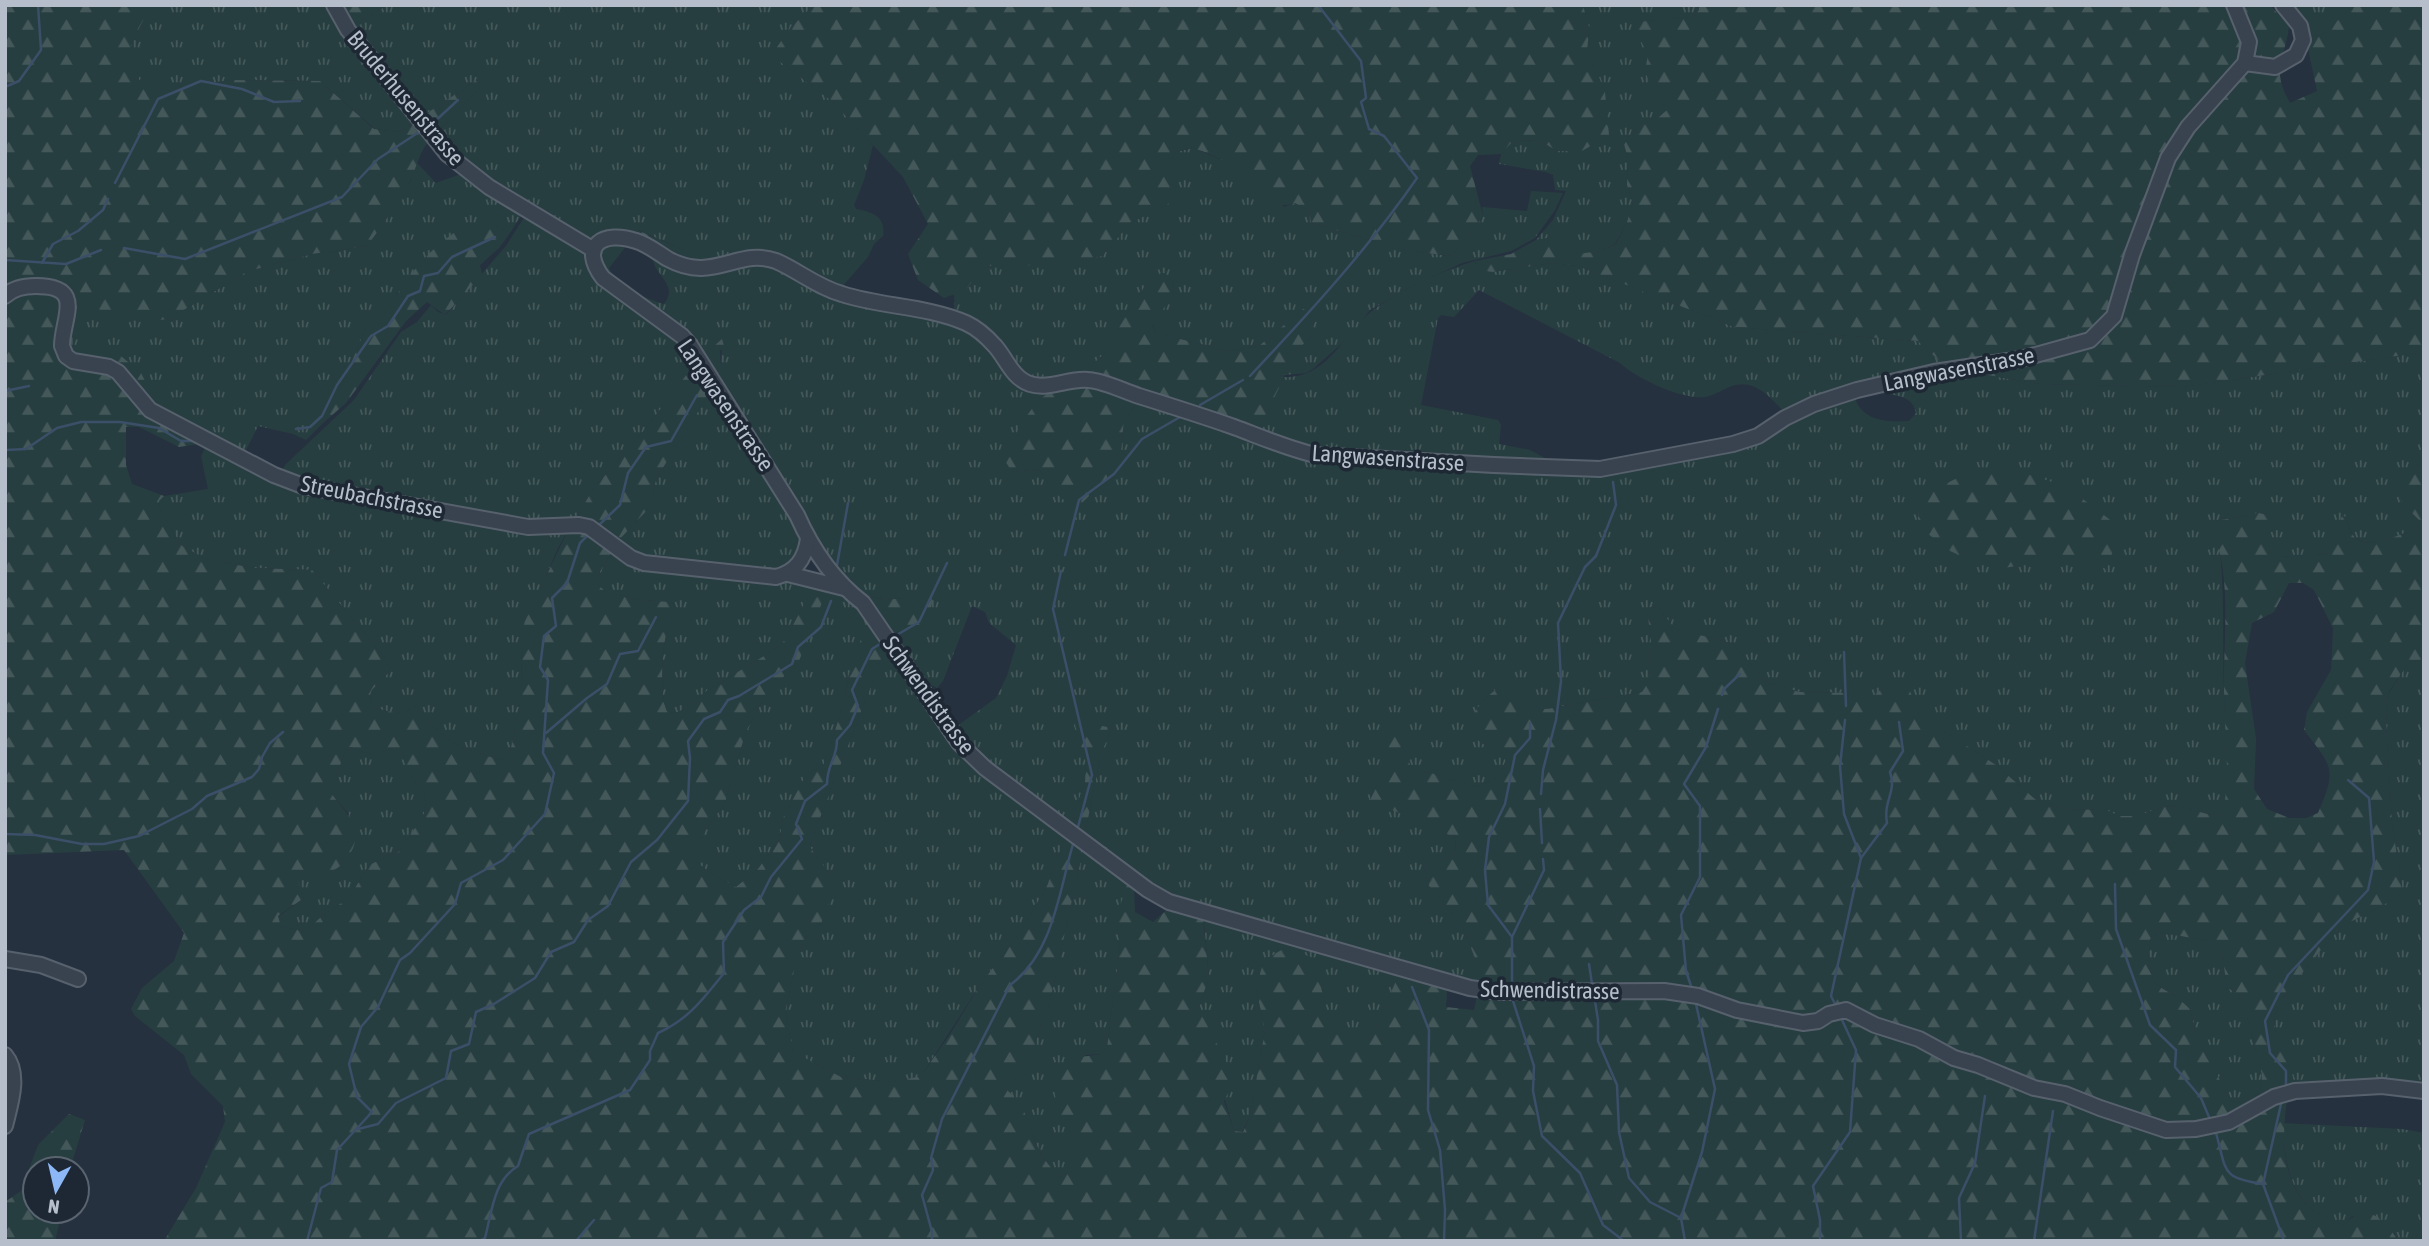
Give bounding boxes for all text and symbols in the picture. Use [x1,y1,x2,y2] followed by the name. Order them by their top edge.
[342,26,470,170] street label: Bruderhusenstrasse
[672,334,780,476] street label: Langwasenstrasse
[1881,342,2037,396] street label: Langwasenstrasse
[1311,440,1465,476] street label: Langwasenstrasse
[299,470,445,524] street label: Streubachstrasse
[878,631,980,759] street label: Schwendistrasse
[1480,976,1620,1004] street label: Schwendistrasse
[21,1155,91,1225] north arrow
[47,1195,61,1219] text: N

